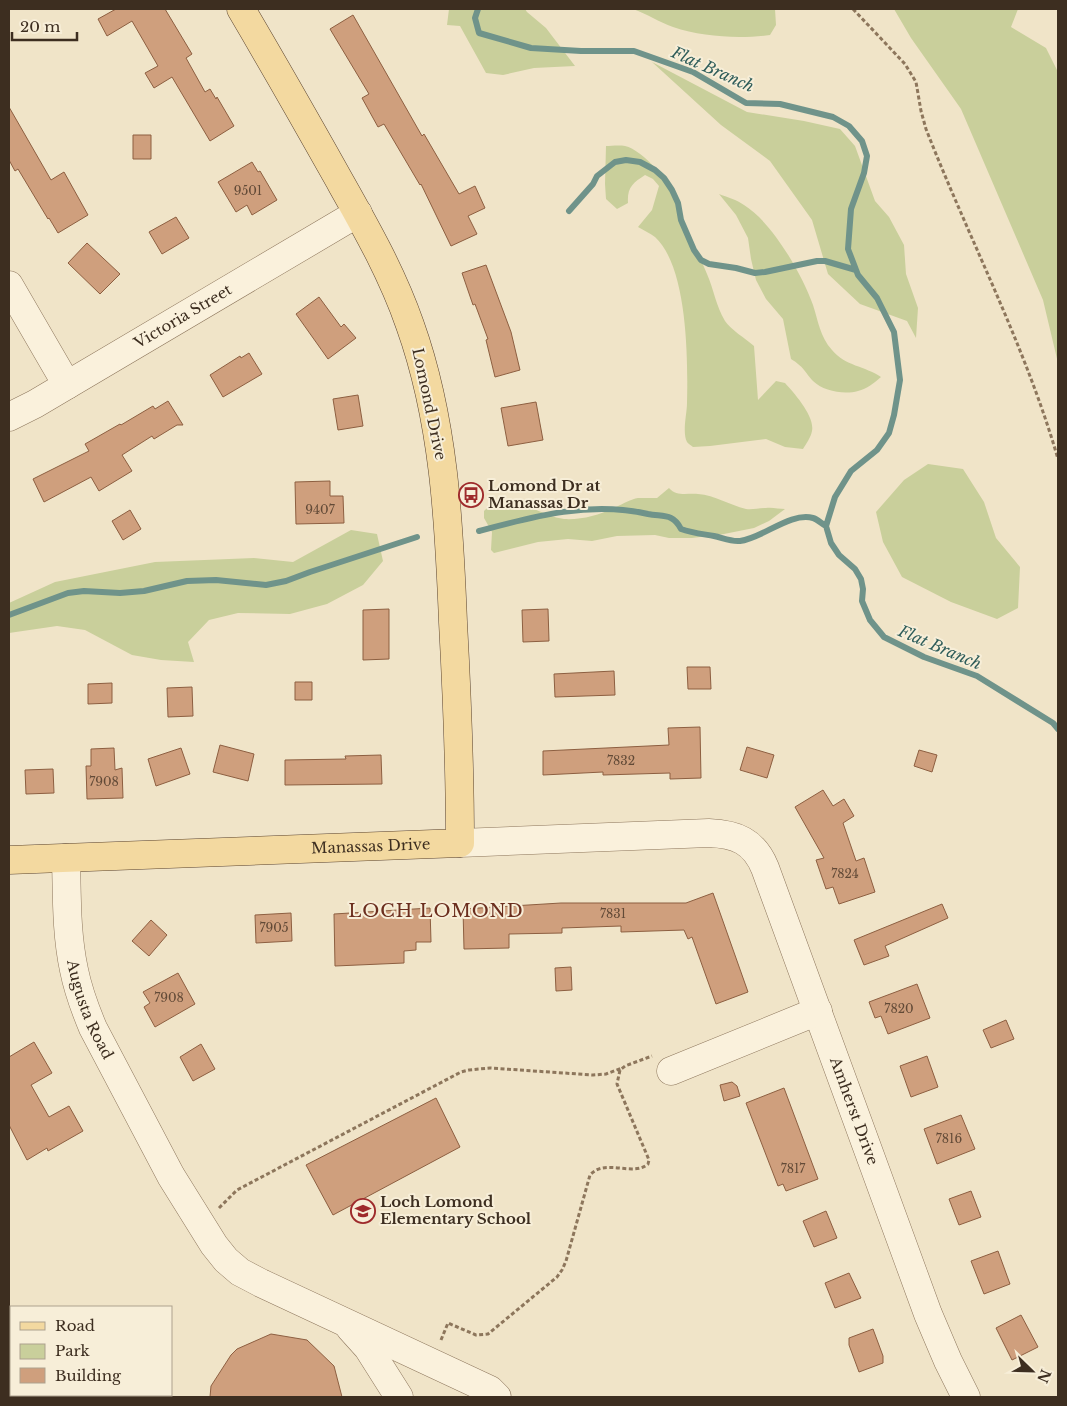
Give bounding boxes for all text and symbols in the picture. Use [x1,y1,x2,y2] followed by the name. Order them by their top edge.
[12,10,78,42] scale bar
[20,17,60,36] text: 20 m
[668,41,757,96] water label: Flat Branch
[234,183,262,198] house number: 9501
[130,280,235,353] street label: Victoria Street
[408,346,451,462] street label: Lomond Drive
[488,476,601,512] place label: Lomond Dr at Manassas Dr
[458,482,484,508] bus stop icon: Lomond Dr at Manassas Dr
[305,502,336,517] house number: 9407
[894,620,985,673] water label: Flat Branch
[607,753,635,768] house number: 7832
[89,774,119,789] house number: 7908
[311,834,431,858] street label: Manassas Drive
[831,866,859,881] house number: 7824
[348,900,524,922] district label: LOCH LOMOND
[600,906,626,921] house number: 7831
[259,920,289,935] house number: 7905
[63,957,118,1062] street label: Augusta Road
[154,990,184,1005] house number: 7908
[884,1001,914,1016] house number: 7820
[826,1054,883,1168] street label: Amherst Drive
[936,1131,962,1146] house number: 7816
[781,1161,806,1176] house number: 7817
[380,1192,532,1228] place label: Loch Lomond Elementary School
[350,1198,376,1224] school or university icon: Loch Lomond Elementary School
[10,1306,172,1396] legend
[55,1316,95,1335] text: Road
[55,1341,91,1360] text: Park
[1007,1346,1057,1396] north arrow
[55,1366,122,1385] text: Building
[1033,1367,1055,1386] text: N

